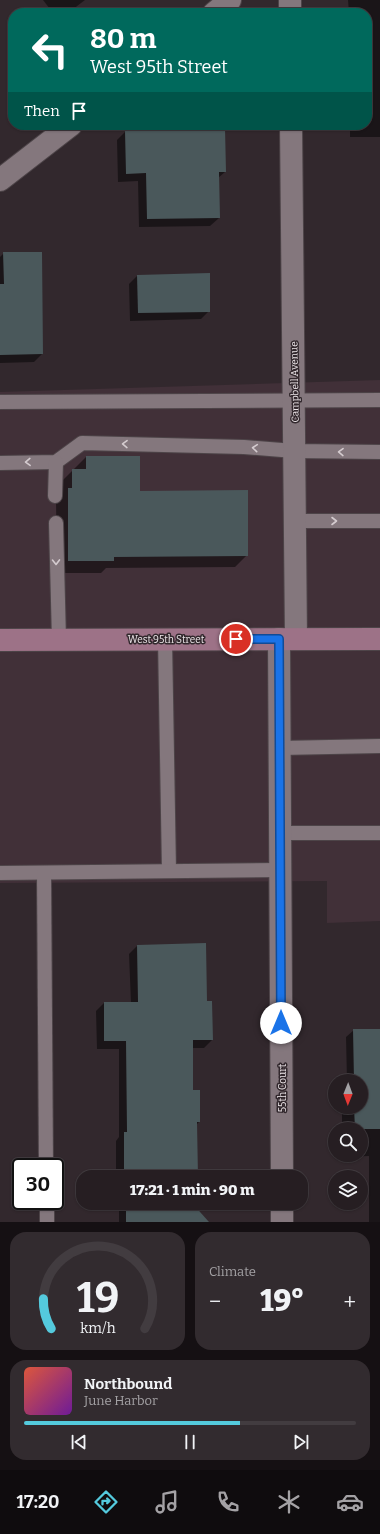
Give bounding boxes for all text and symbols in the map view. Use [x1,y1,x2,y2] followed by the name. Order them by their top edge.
[90,22,156,55] text: 80 m
[24,24,76,76] icon: left
[90,56,228,78] text: West 95th Street
[68,100,90,122] icon: arrive
[24,102,60,120] text: Then
[288,341,302,423] street label: Campbell Avenue
[122,440,128,449] one-way arrow
[252,443,258,452] one-way arrow
[338,448,344,456] one-way arrow
[25,458,31,466] one-way arrow
[331,517,337,525] one-way arrow
[52,559,61,565] one-way arrow
[219,622,253,656] pin
[225,628,247,650] icon: arrive
[128,634,205,646] street label: West 95th Street
[260,1002,302,1044] position arrow
[277,1063,289,1112] street label: 55th Court
[328,1074,368,1114] north arrow
[328,1074,368,1210] map controls
[328,1122,368,1162] button: search
[12,1158,64,1210] speed limit sign: 30
[328,1170,368,1210] button: layers
[130,1181,254,1199] text: 17:21 · 1 min · 90 m
[209,1264,256,1279] text: Climate
[76,1273,119,1323] text: 19
[260,1283,304,1319] text: 19°
[209,1288,221,1315] text: −
[343,1288,356,1315] text: +
[80,1320,115,1337] text: km/h
[84,1375,172,1393] text: Northbound
[84,1393,158,1408] text: June Harbor
[68,1431,90,1453] icon: previous
[179,1431,201,1453] icon: pause
[290,1431,312,1453] icon: next
[92,1488,120,1516] icon: directions
[153,1488,181,1516] icon: music
[214,1488,242,1516] icon: phone
[275,1488,303,1516] icon: climate
[336,1488,364,1516] icon: car
[16,1491,59,1513] text: 17:20

